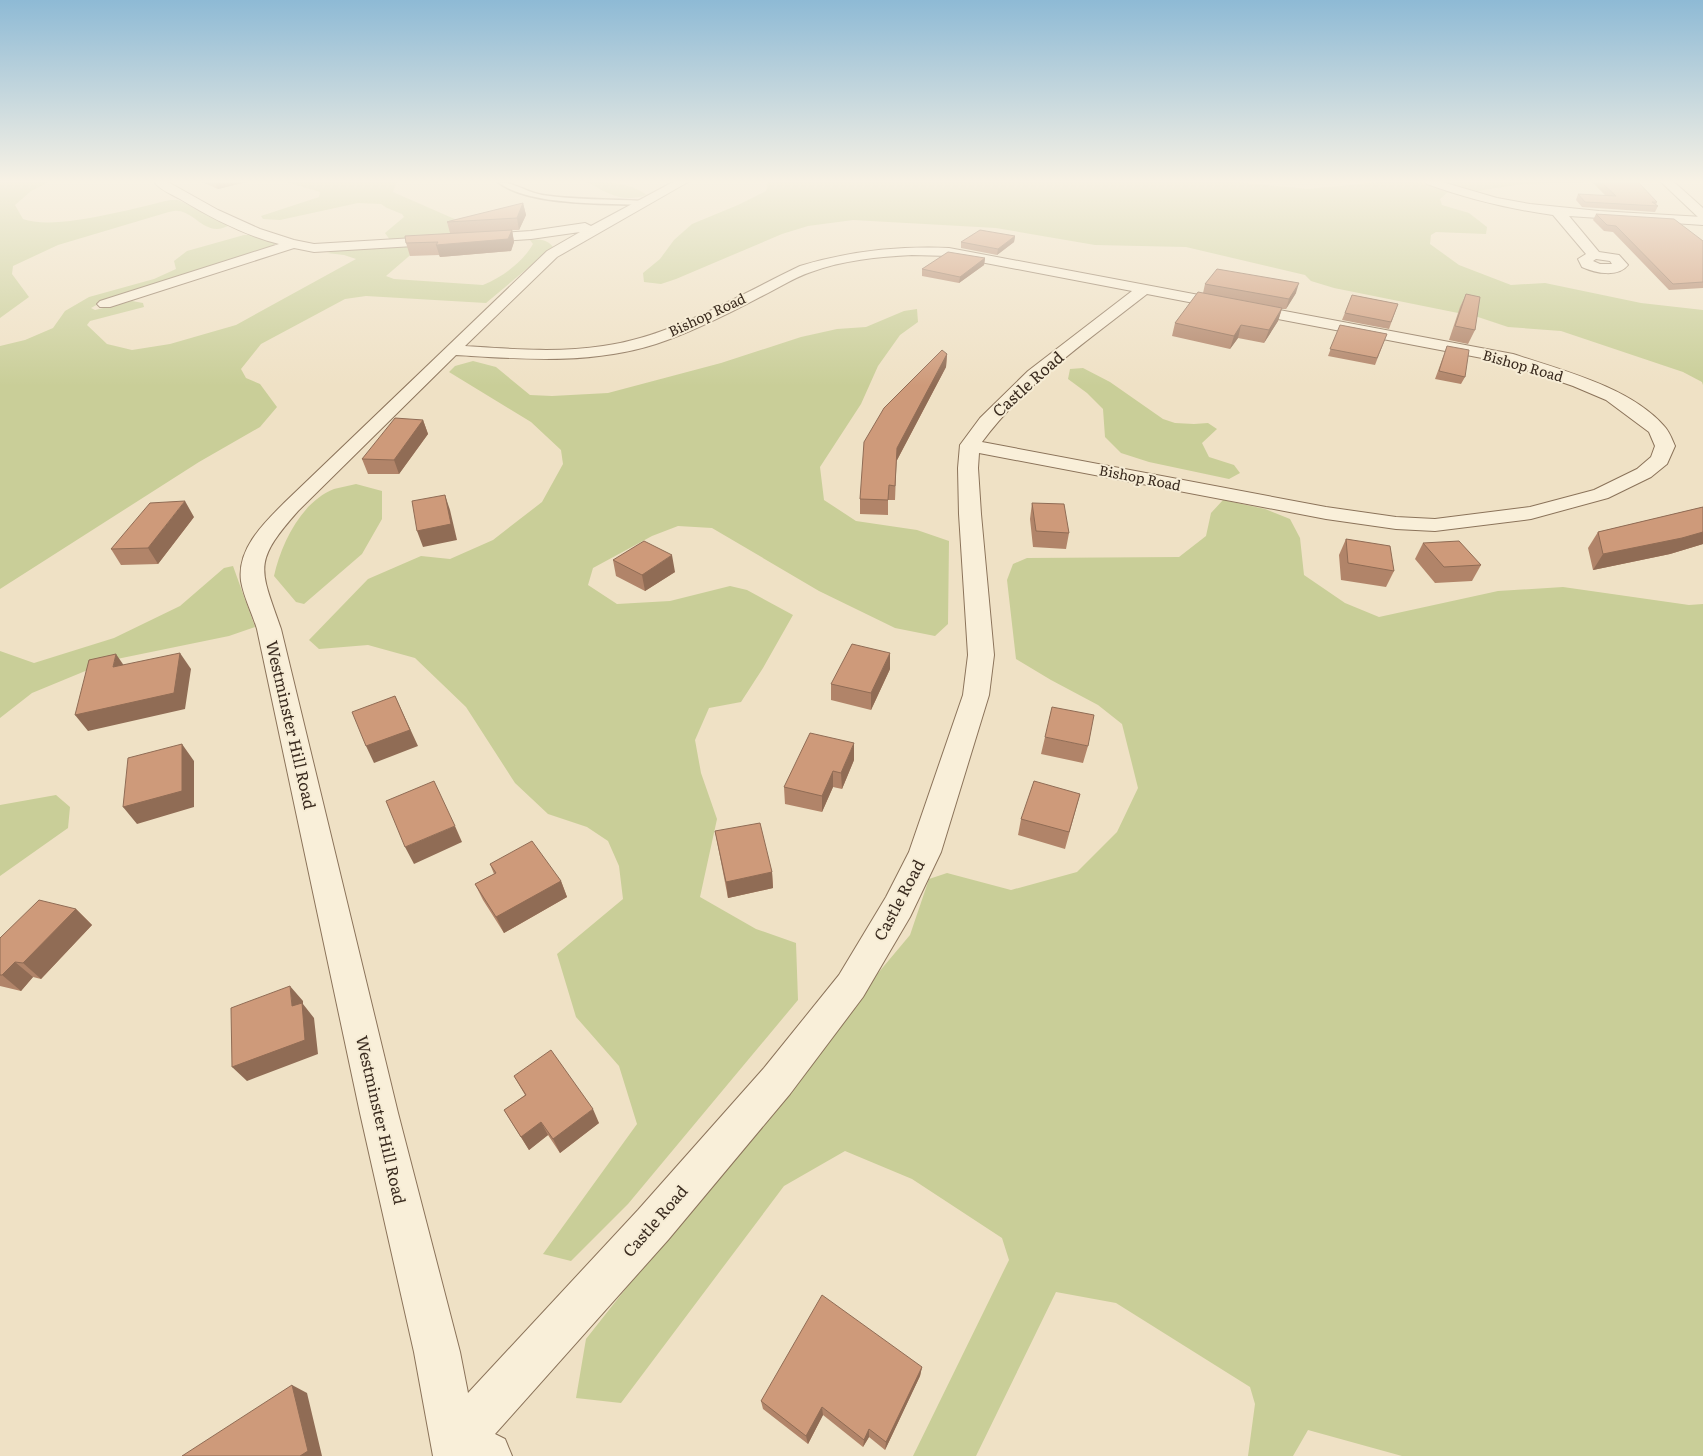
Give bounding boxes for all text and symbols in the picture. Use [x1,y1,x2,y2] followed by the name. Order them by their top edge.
[665,287,749,341] street label: Bishop Road
[1481,344,1566,386] street label: Bishop Road
[986,345,1068,422] street label: Castle Road
[1098,459,1183,495] street label: Bishop Road
[261,638,323,812] street label: Westminster Hill Road
[867,855,930,944] street label: Castle Road
[351,1033,413,1207] street label: Westminster Hill Road
[616,1179,692,1262] street label: Castle Road

